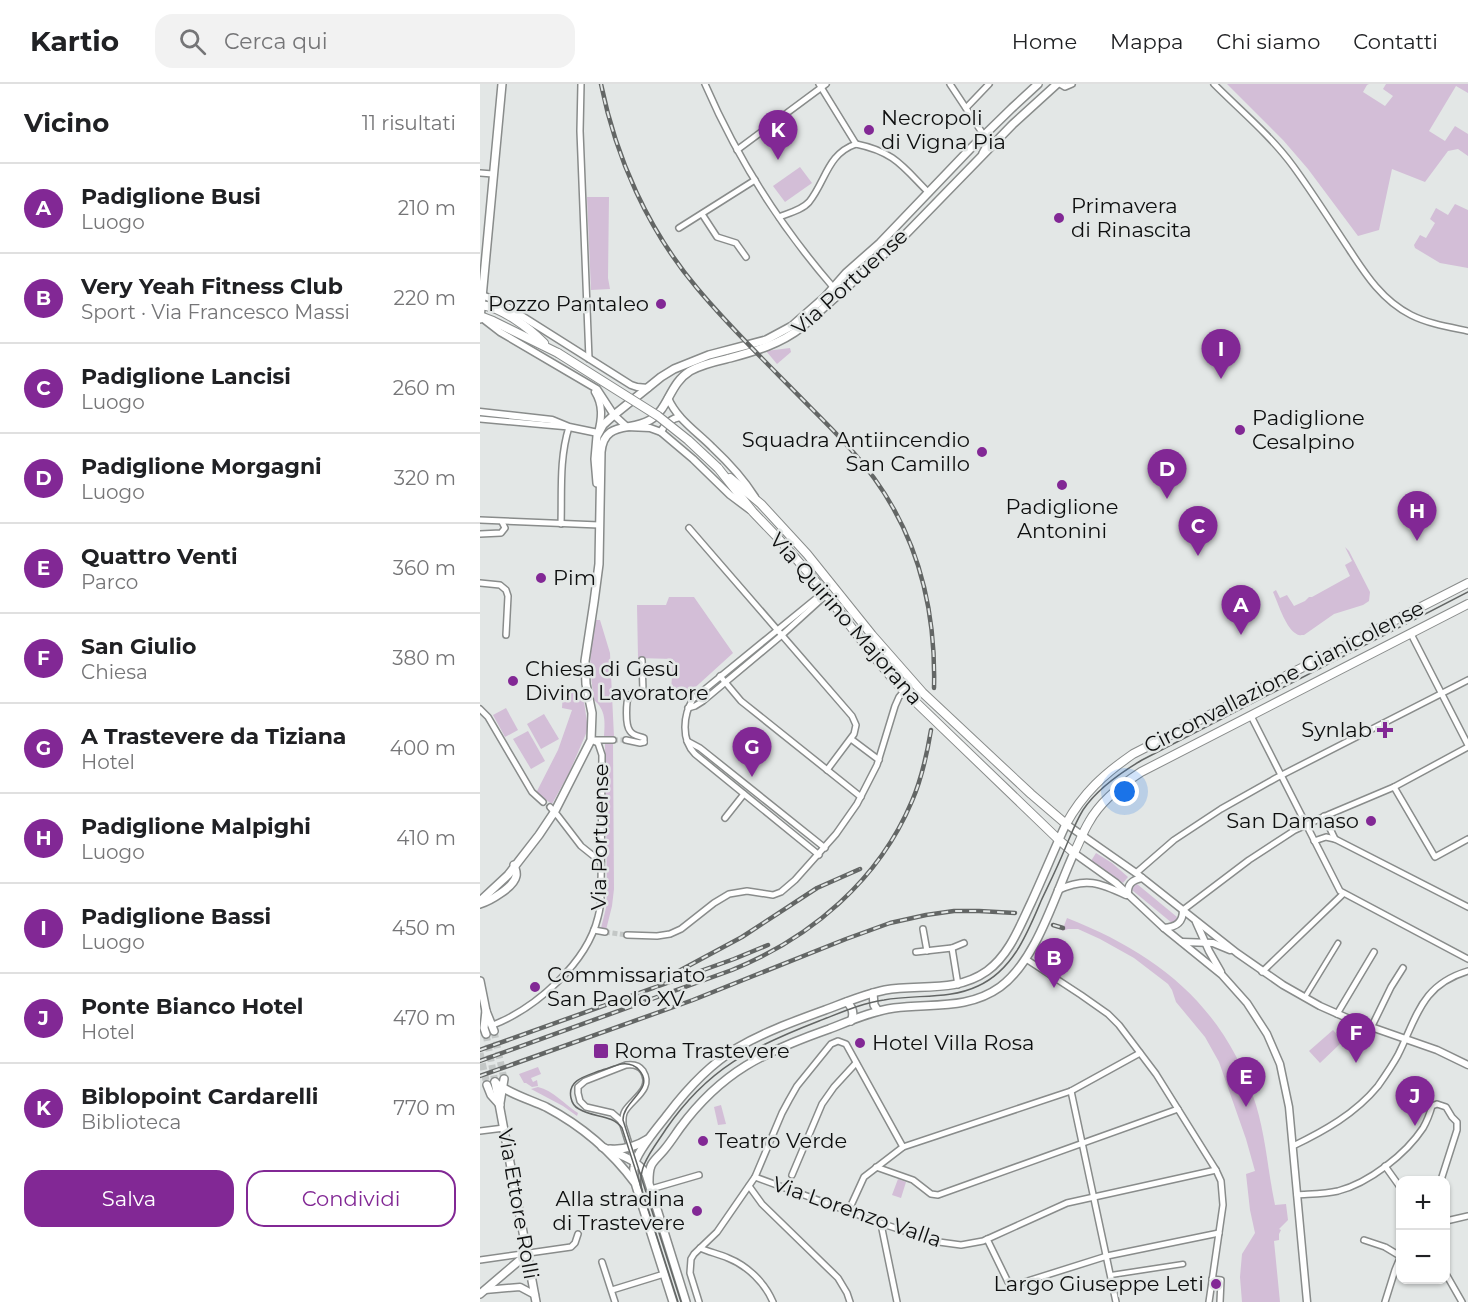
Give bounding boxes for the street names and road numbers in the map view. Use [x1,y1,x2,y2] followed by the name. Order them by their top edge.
[787,223,913,340] street label: Via Portuense
[765,527,928,710] street label: Via Quirino Majorana
[1140,595,1428,758] street label: Circonvallazione Gianicolense
[586,763,613,911] street label: Via Portuense
[493,1127,544,1281] street label: Via Ettore Rolli
[769,1171,945,1252] street label: Via Lorenzo Valla

